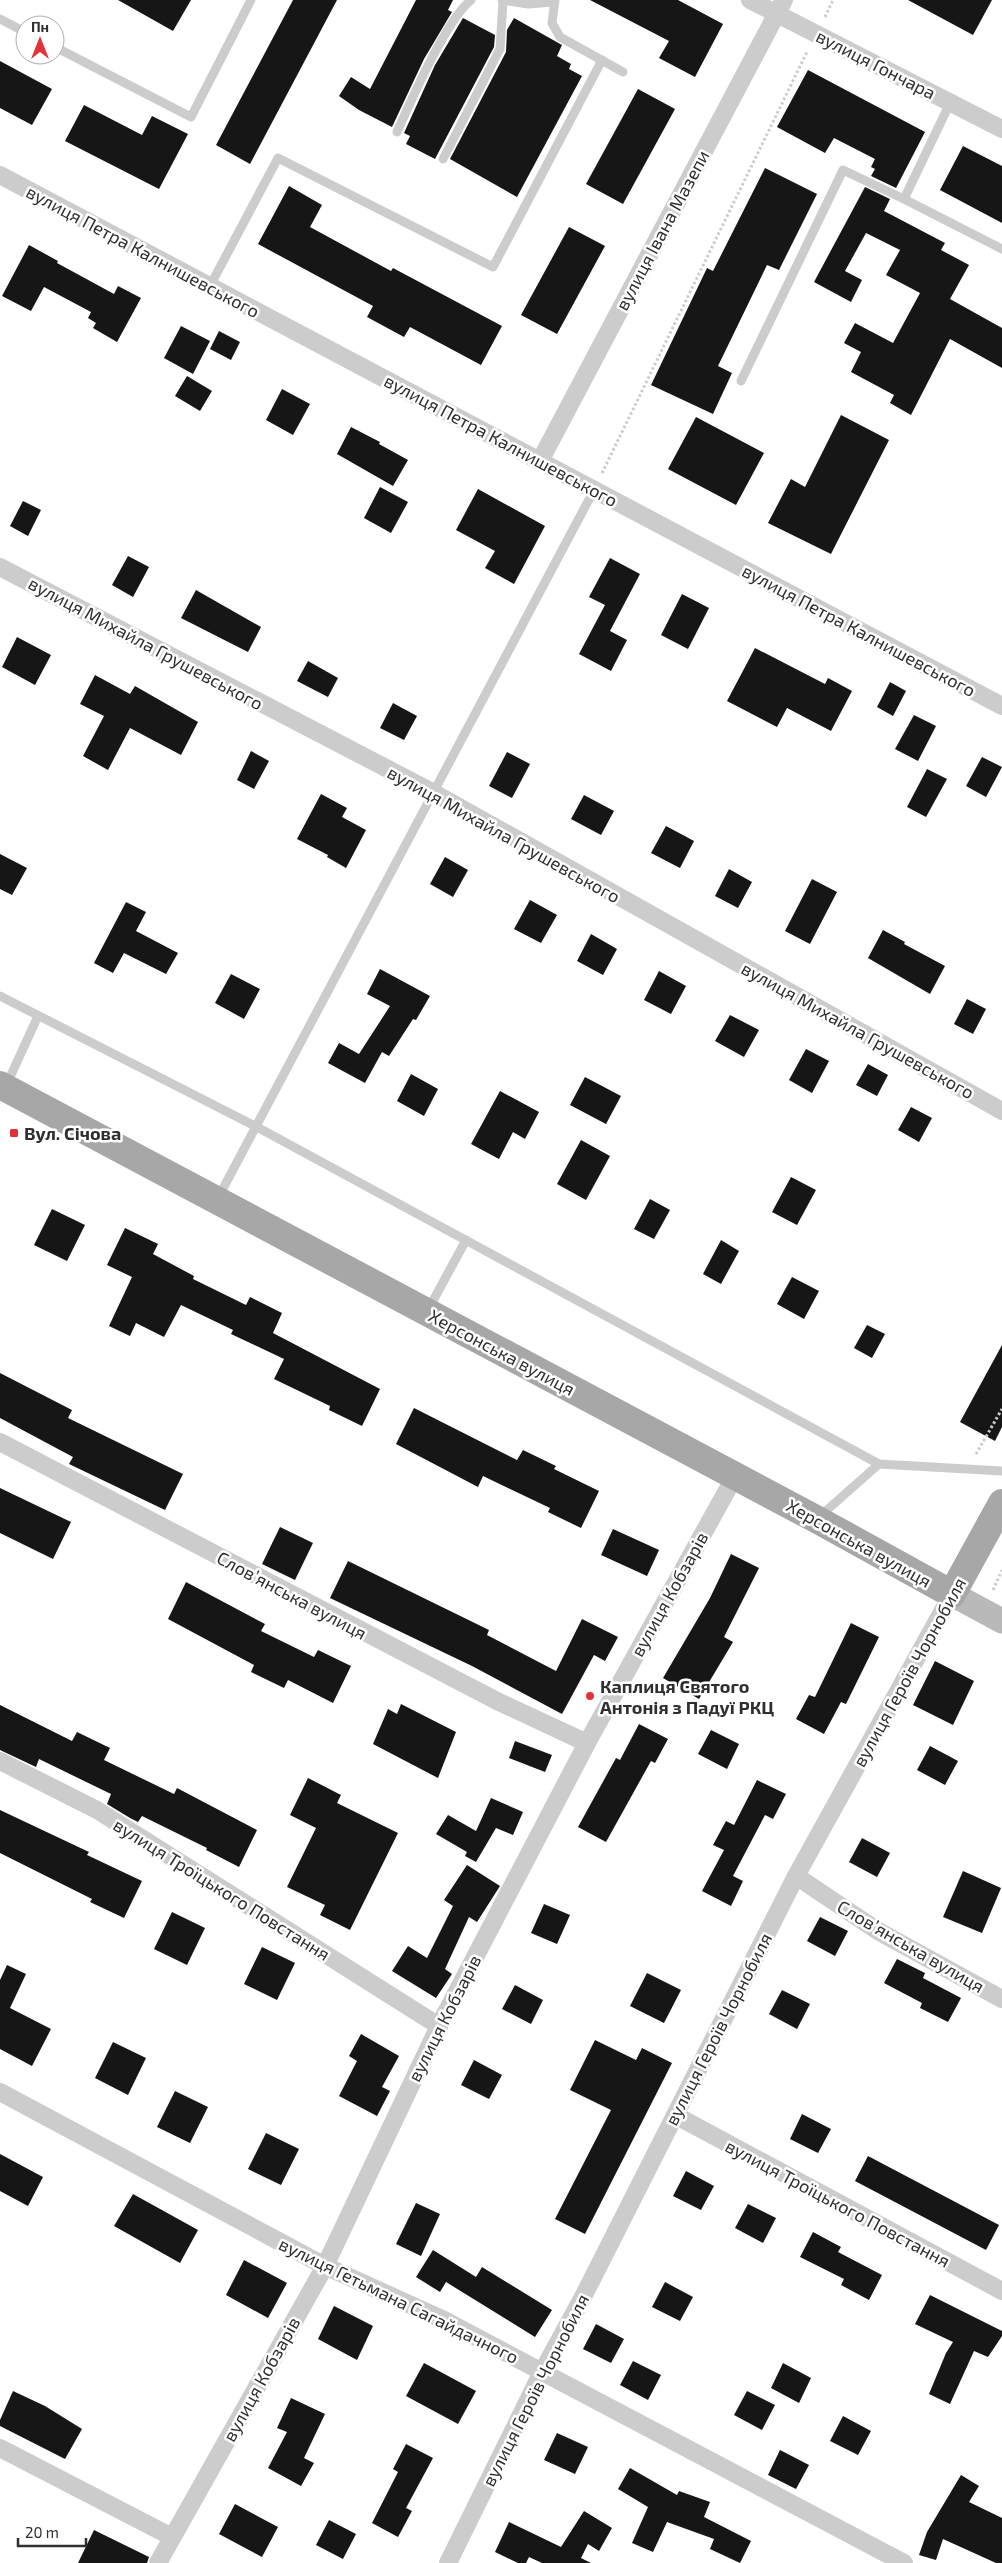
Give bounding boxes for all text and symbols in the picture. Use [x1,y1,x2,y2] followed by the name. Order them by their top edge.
[15,15,65,65] north arrow
[31,18,49,35] text: Пн
[813,24,939,104] street label: вулиця Гончара
[610,146,714,314] street label: вулиця Івана Мазепи
[23,180,263,322] street label: вулиця Петра Калнишевського
[381,369,621,511] street label: вулиця Петра Калнишевського
[739,559,979,701] street label: вулиця Петра Калнишевського
[25,572,267,714] street label: вулиця Михайла Грушевського
[384,761,624,907] street label: вулиця Михайла Грушевського
[738,957,978,1103] street label: вулиця Михайла Грушевського
[24,1122,121,1144] place label: Вул. Січова
[8,1127,20,1139] marker: Вул. Січова
[425,1304,579,1400] street label: Херсонська вулиця
[783,1494,935,1592] street label: Херсонська вулиця
[626,1528,712,1660] street label: вулиця Кобзарів
[213,1546,371,1644] street label: Словʼянська вулиця
[848,1573,970,1771] street label: вулиця Героїв Чорнобиля
[600,1675,774,1718] place label: Каплиця Святого Антонія з Падуї РКЦ
[584,1690,596,1702] marker: Каплиця Святого Антонія з Падуї РКЦ
[110,1813,334,1965] street label: вулиця Троїцького Повстання
[833,1895,989,1997] street label: Словʼянська вулиця
[660,1929,776,2129] street label: вулиця Героїв Чорнобиля
[403,1951,485,2085] street label: вулиця Кобзарів
[722,2134,954,2272] street label: вулиця Троїцького Повстання
[276,2232,522,2368] street label: вулиця Гетьмана Сагайдачного
[477,2290,593,2490] street label: вулиця Героїв Чорнобиля
[218,2313,304,2445] street label: вулиця Кобзарів
[18,2516,85,2548] scale bar
[25,2523,59,2541] text: 20 m

